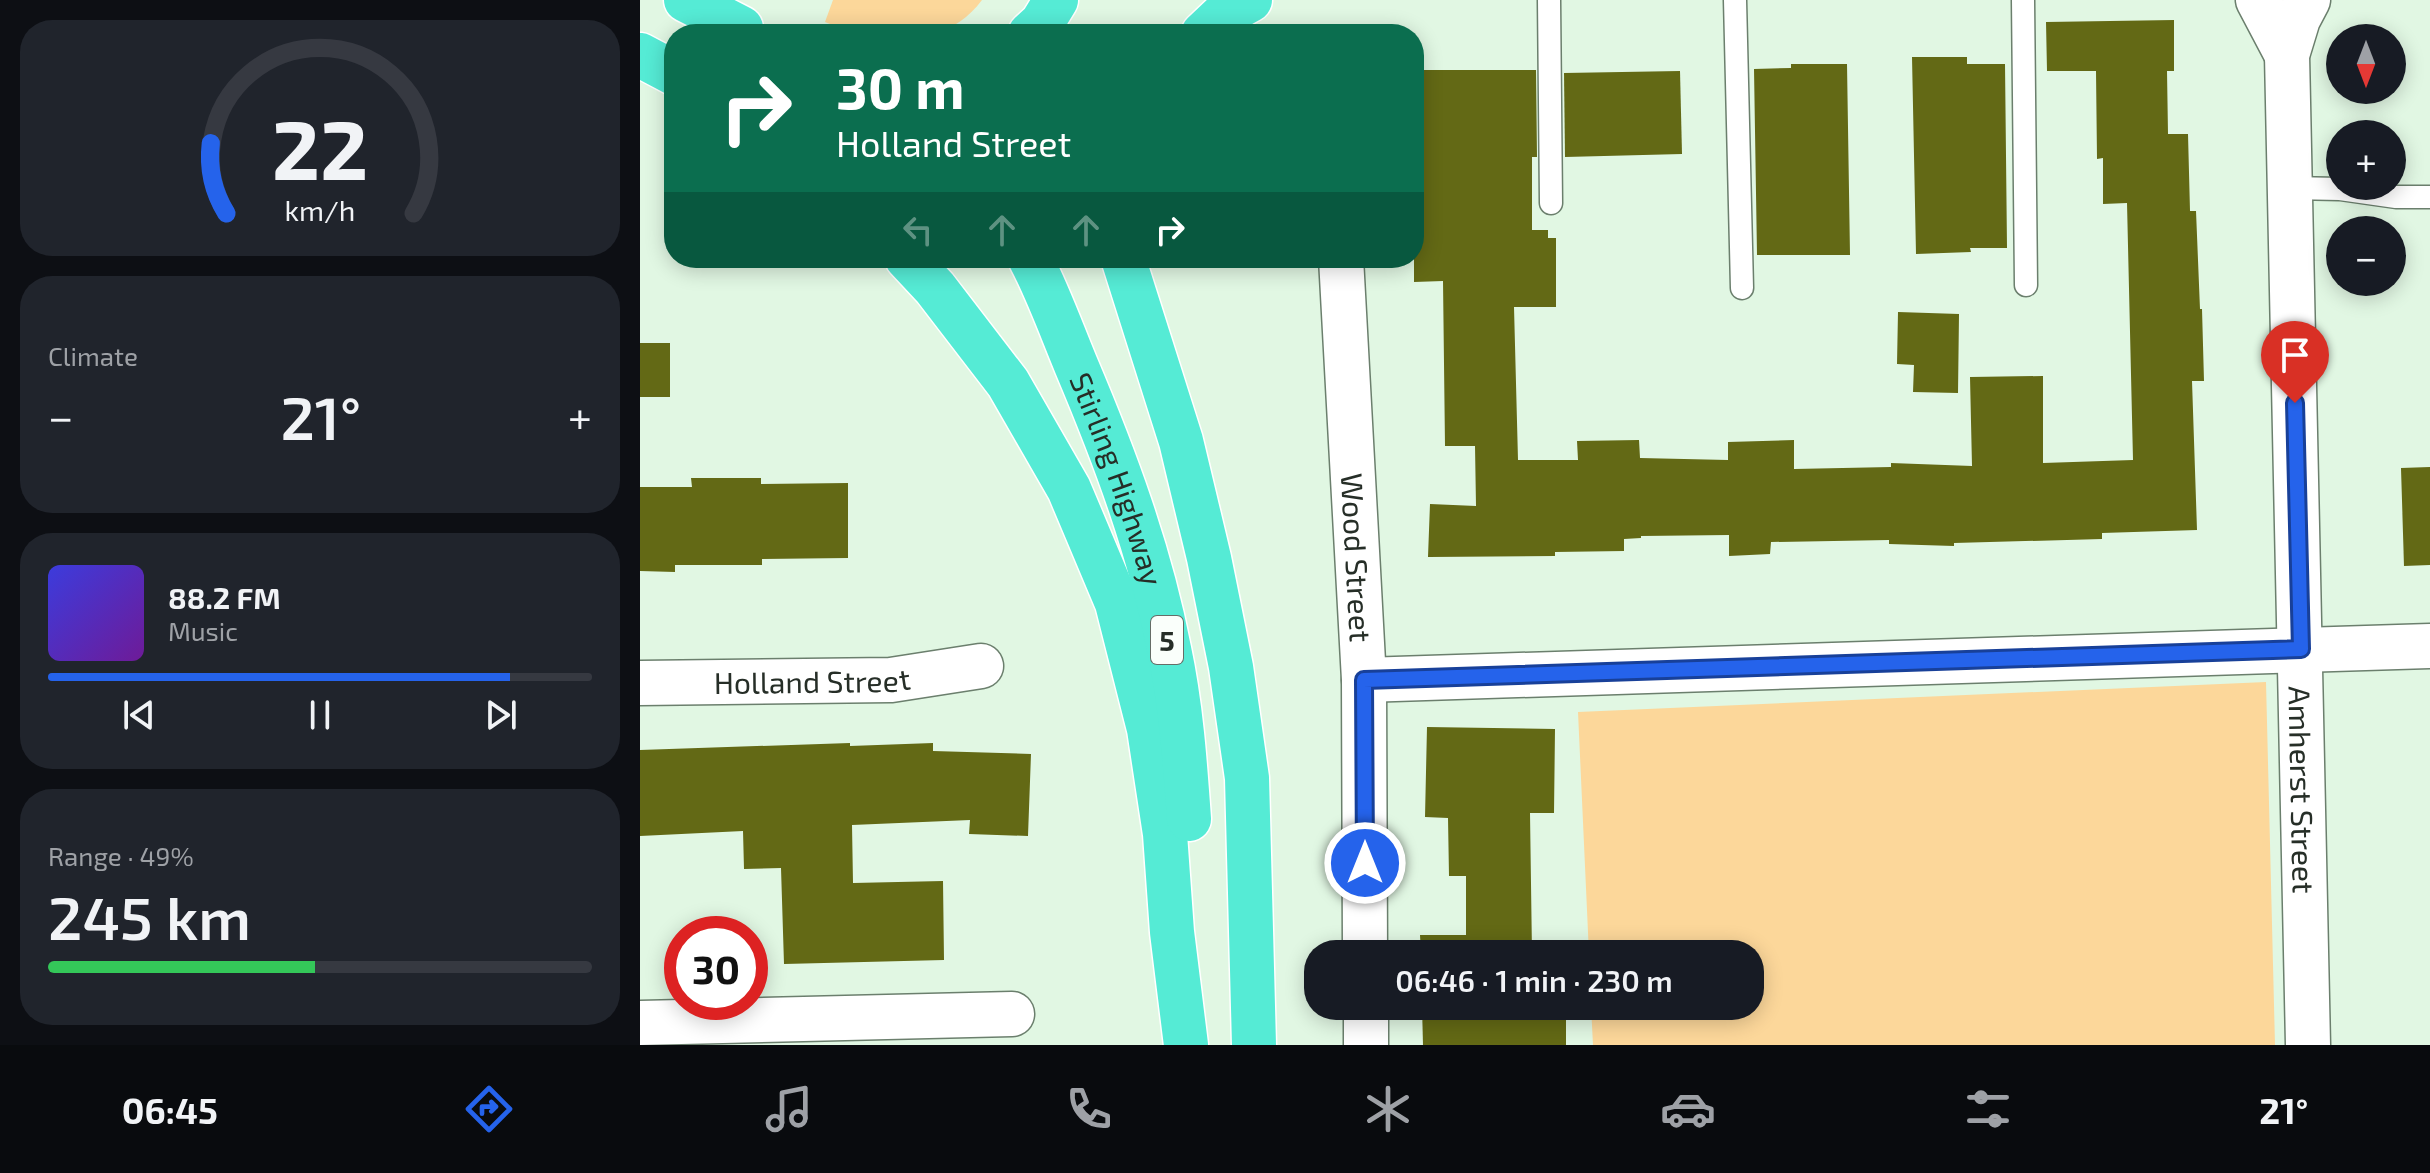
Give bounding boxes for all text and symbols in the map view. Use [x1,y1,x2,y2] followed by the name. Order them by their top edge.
[2326,24,2406,104] north arrow
[2326,24,2406,296] map controls
[836,53,965,120] text: 30 m
[704,56,808,160] icon: right
[272,97,368,197] text: 22
[2326,120,2406,200] button: +
[836,121,1071,164] text: Holland Street
[285,192,355,227] text: km/h
[896,208,940,252] icon: left
[980,208,1024,252] icon: ahead
[1064,208,1108,252] icon: ahead
[1148,208,1192,252] icon: right
[2326,216,2406,296] button: −
[2261,321,2329,403] pin
[2273,333,2317,377] icon: arrive
[48,340,138,371] text: Climate
[1063,367,1172,589] street label: Stirling Highway
[280,380,361,452] text: 21°
[48,389,74,442] text: −
[568,389,592,442] text: +
[1335,472,1380,643] street label: Wood Street
[168,579,281,615] text: 88.2 FM
[168,615,238,646] text: Music
[1151,616,1183,664] road number: 5
[714,659,913,700] street label: Holland Street
[2282,686,2323,894] street label: Amherst Street
[117,693,161,737] icon: previous
[298,693,342,737] icon: pause
[479,693,523,737] icon: next
[1323,821,1407,905] position arrow
[48,840,194,871] text: Range · 49%
[48,880,251,952] text: 245 km
[664,916,768,1020] speed limit sign: 30
[1395,962,1673,998] text: 06:46 · 1 min · 230 m
[461,1081,517,1137] icon: directions
[761,1081,817,1137] icon: music
[1061,1081,1117,1137] icon: phone
[1360,1081,1416,1137] icon: climate
[1660,1081,1716,1137] icon: car
[1960,1081,2016,1137] icon: filters
[122,1088,218,1131] text: 06:45
[2259,1088,2308,1131] text: 21°

